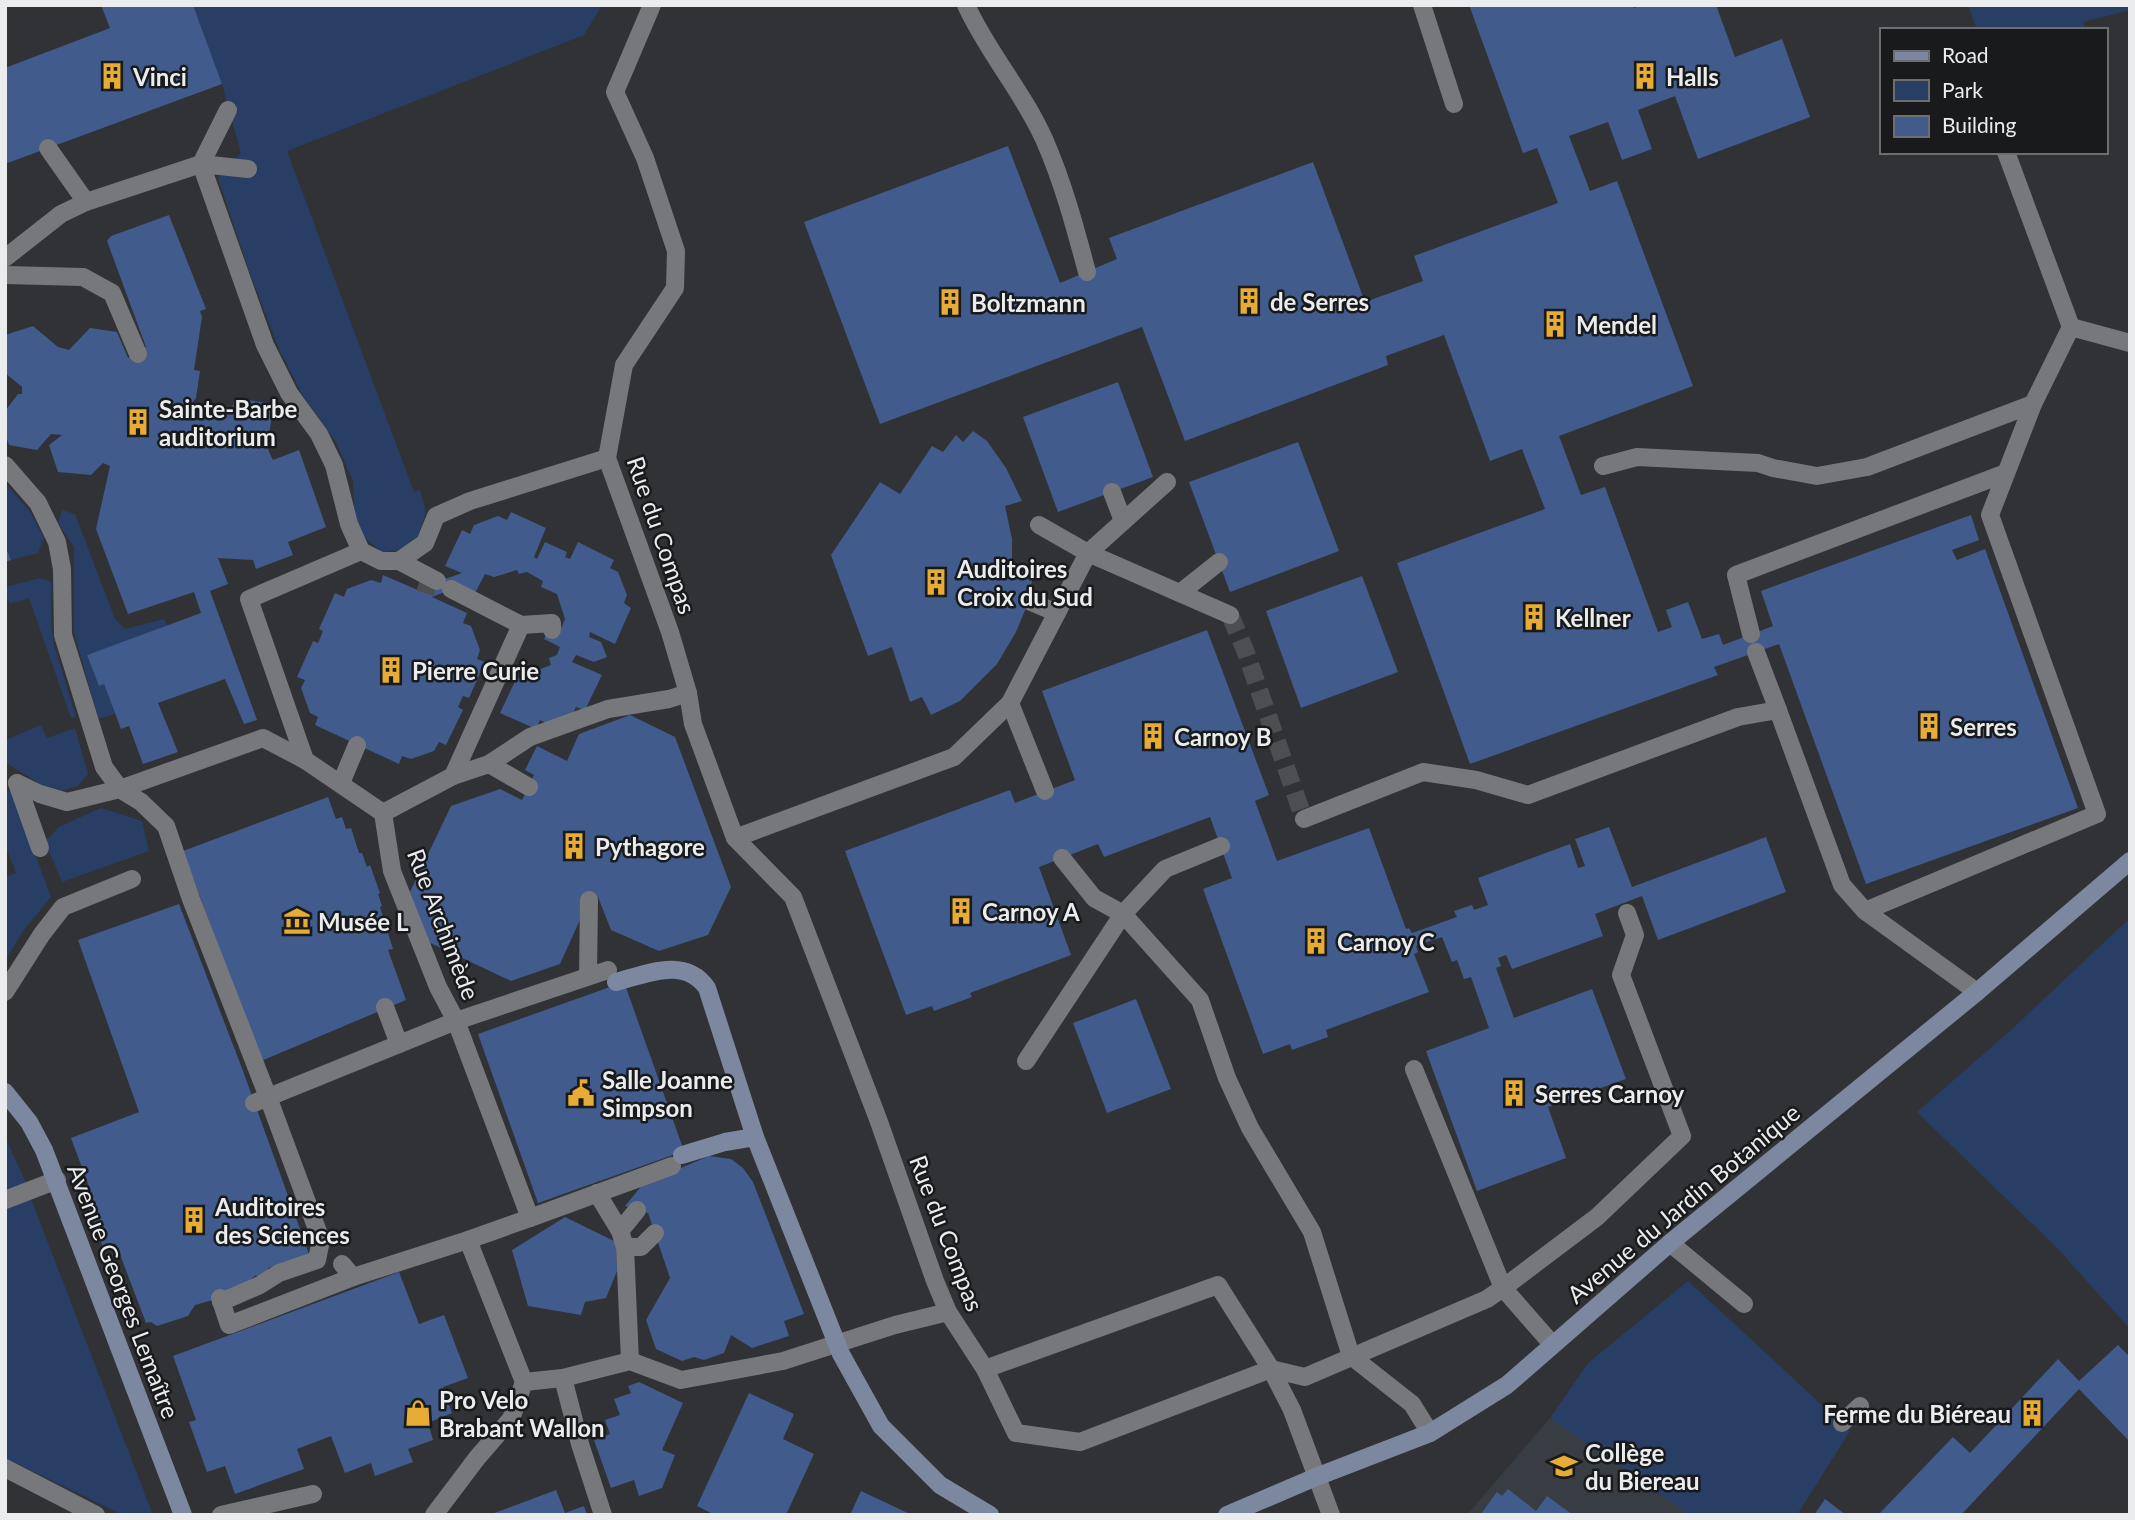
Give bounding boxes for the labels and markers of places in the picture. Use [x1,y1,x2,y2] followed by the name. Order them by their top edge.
[97,61,127,91] building icon: Vinci
[1630,61,1660,91] building icon: Halls
[132,62,187,91] place label: Vinci
[1666,62,1719,91] place label: Halls
[1234,286,1264,316] building icon: de Serres
[935,287,965,317] building icon: Boltzmann
[1270,287,1369,316] place label: de Serres
[971,288,1086,317] place label: Boltzmann
[1540,309,1570,339] building icon: Mendel
[1576,310,1657,339] place label: Mendel
[159,394,298,451] place label: Sainte-Barbe auditorium
[123,407,153,437] building icon: Sainte-Barbe auditorium
[956,554,1093,611] place label: Auditoires Croix du Sud
[921,567,951,597] building icon: Auditoires Croix du Sud
[1519,602,1549,632] building icon: Kellner
[1555,603,1631,632] place label: Kellner
[376,655,406,685] building icon: Pierre Curie
[412,656,539,685] place label: Pierre Curie
[1914,711,1944,741] building icon: Serres
[1950,712,2017,741] place label: Serres
[1138,721,1168,751] building icon: Carnoy B
[1174,722,1272,751] place label: Carnoy B
[559,831,589,861] building icon: Pythagore
[595,832,705,861] place label: Pythagore
[946,896,976,926] building icon: Carnoy A
[982,897,1080,926] place label: Carnoy A
[282,906,312,936] museum icon: Musée L
[318,907,409,936] place label: Musée L
[1301,926,1331,956] building icon: Carnoy C
[1337,927,1435,956] place label: Carnoy C
[602,1065,733,1122] place label: Salle Joanne Simpson
[566,1078,596,1108] public building icon: Salle Joanne Simpson
[1499,1078,1529,1108] building icon: Serres Carnoy
[1535,1079,1685,1108] place label: Serres Carnoy
[214,1192,350,1249] place label: Auditoires des Sciences
[179,1205,209,1235] building icon: Auditoires des Sciences
[439,1385,605,1442] place label: Pro Velo Brabant Wallon
[403,1398,433,1428] shop icon: Pro Velo Brabant Wallon
[2017,1398,2047,1428] building icon: Ferme du Biéreau
[1823,1399,2011,1428] place label: Ferme du Biéreau
[1585,1438,1700,1495] place label: Collège du Biereau
[1549,1451,1579,1481] school or university icon: Collège du Biereau

